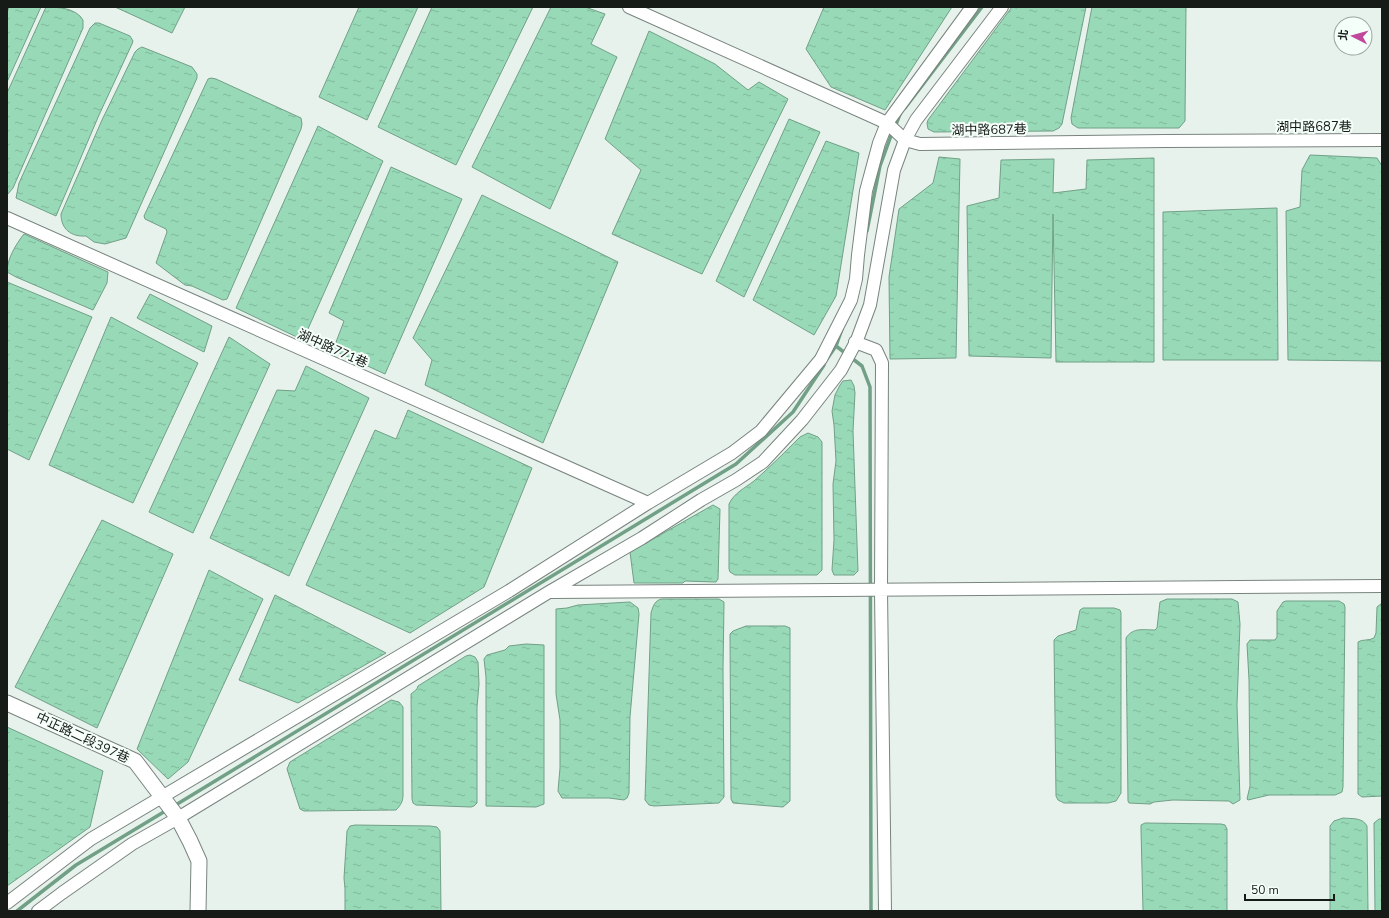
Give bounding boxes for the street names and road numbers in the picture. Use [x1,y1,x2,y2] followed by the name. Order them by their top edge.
[1276,118,1352,136] street label: 湖中路687巷
[951,120,1027,140] street label: 湖中路687巷
[294,325,371,372] street label: 湖中路771巷
[33,708,132,767] street label: 中正路二段397巷

